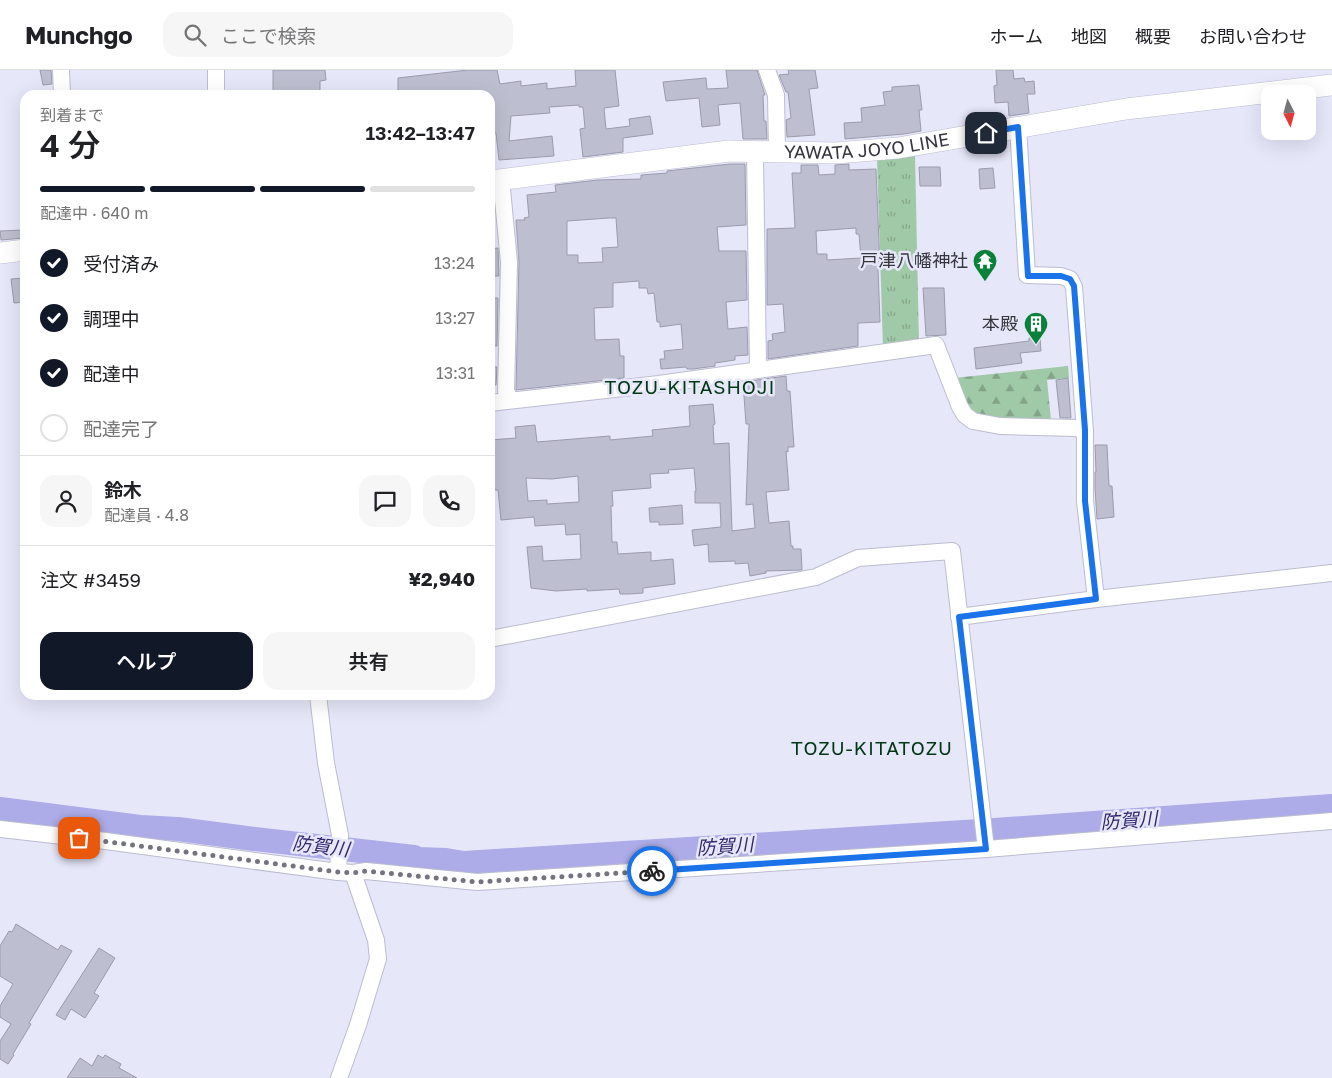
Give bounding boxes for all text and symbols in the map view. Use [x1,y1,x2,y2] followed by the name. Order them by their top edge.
[163,12,513,57] search box
[25,20,133,49] text: Munchgo
[181,21,209,49] icon: search
[221,24,316,47] text: ここで検索
[990,25,1043,47] text: ホーム
[1071,25,1107,47] text: 地図
[1135,25,1171,47] text: 概要
[1199,25,1307,47] text: お問い合わせ
[1261,85,1316,140] north arrow
[1261,85,1316,140] map controls
[40,105,104,125] text: 到着まで
[965,112,1007,154] pin
[972,119,1000,147] icon: home
[366,121,475,144] text: 13:42–13:47
[40,126,100,164] text: 4 分
[784,127,951,163] street label: YAWATA JOYO LINE
[40,203,148,223] text: 配達中 · 640 m
[972,248,998,282] temple icon: 戸津八幡神社
[40,249,68,277] icon: check
[860,249,968,271] place label: 戸津八幡神社
[83,252,159,275] text: 受付済み
[434,253,475,273] text: 13:24
[40,304,68,332] icon: check
[83,307,140,330] text: 調理中
[435,308,475,328] text: 13:27
[1023,311,1049,345] building icon: 本殿
[982,312,1018,334] place label: 本殿
[40,359,68,387] icon: check
[83,362,140,385] text: 配達中
[436,363,475,383] text: 13:31
[605,375,775,398] district label: TOZU-KITASHOJI
[83,417,159,440] text: 配達完了
[40,475,92,527] button: person
[359,475,411,527] button: chat
[423,475,475,527] button: phone
[104,478,142,501] text: 鈴木
[104,505,189,525] text: 配達員 · 4.8
[408,567,475,590] text: ¥2,940
[40,568,141,591] text: 注文 #3459
[40,632,253,690] button: ヘルプ
[263,632,475,690] button: 共有
[791,736,953,759] district label: TOZU-KITATOZU
[1100,806,1160,833] water label: 防賀川
[58,817,100,859] pin
[65,824,93,852] icon: bag
[291,831,353,861] water label: 防賀川
[696,832,756,859] water label: 防賀川
[627,846,677,896] courier
[638,857,666,885] icon: bike

